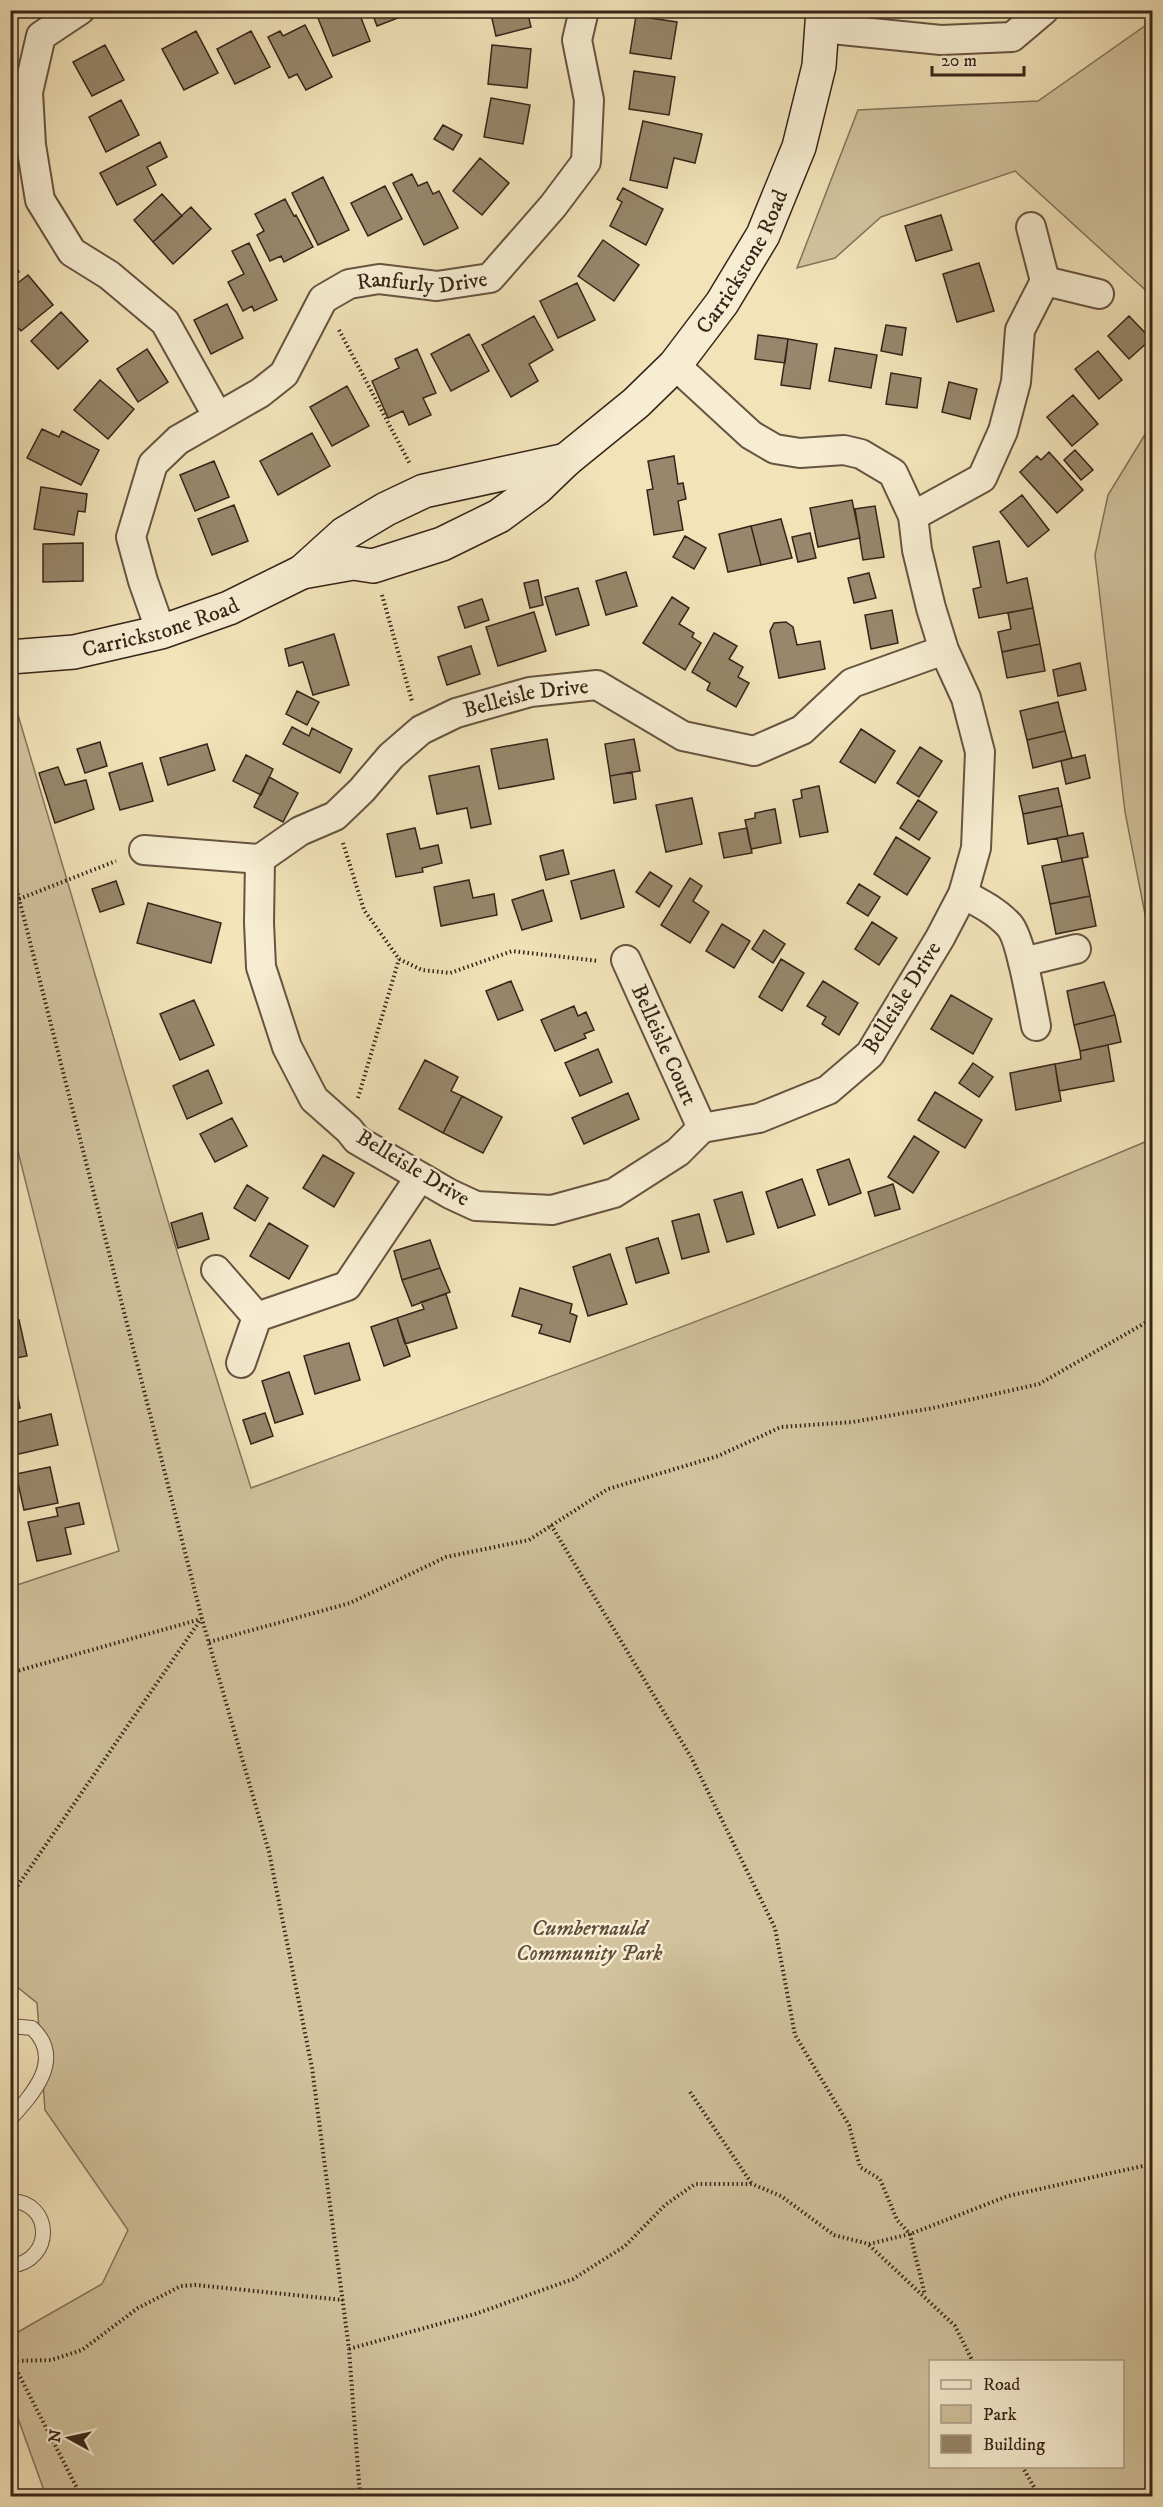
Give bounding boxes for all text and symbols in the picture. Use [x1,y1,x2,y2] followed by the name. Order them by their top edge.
[932,39,1024,77] scale bar
[941,50,977,72] text: 20 m
[690,186,794,339] street label: Carrickstone Road
[355,265,489,300] street label: Ranfurly Drive
[79,592,244,663] street label: Carrickstone Road
[460,672,590,724] street label: Belleisle Drive
[857,937,947,1059] street label: Belleisle Drive
[625,980,703,1109] street label: Belleisle Court
[351,1124,475,1212] street label: Belleisle Drive
[516,1915,663,1967] park label: Cumbernauld Community Park
[929,2360,1124,2468] legend
[983,2374,1020,2396] text: Road
[983,2404,1017,2426] text: Park
[39,2408,99,2468] north arrow
[44,2428,66,2444] text: N
[983,2434,1045,2456] text: Building

